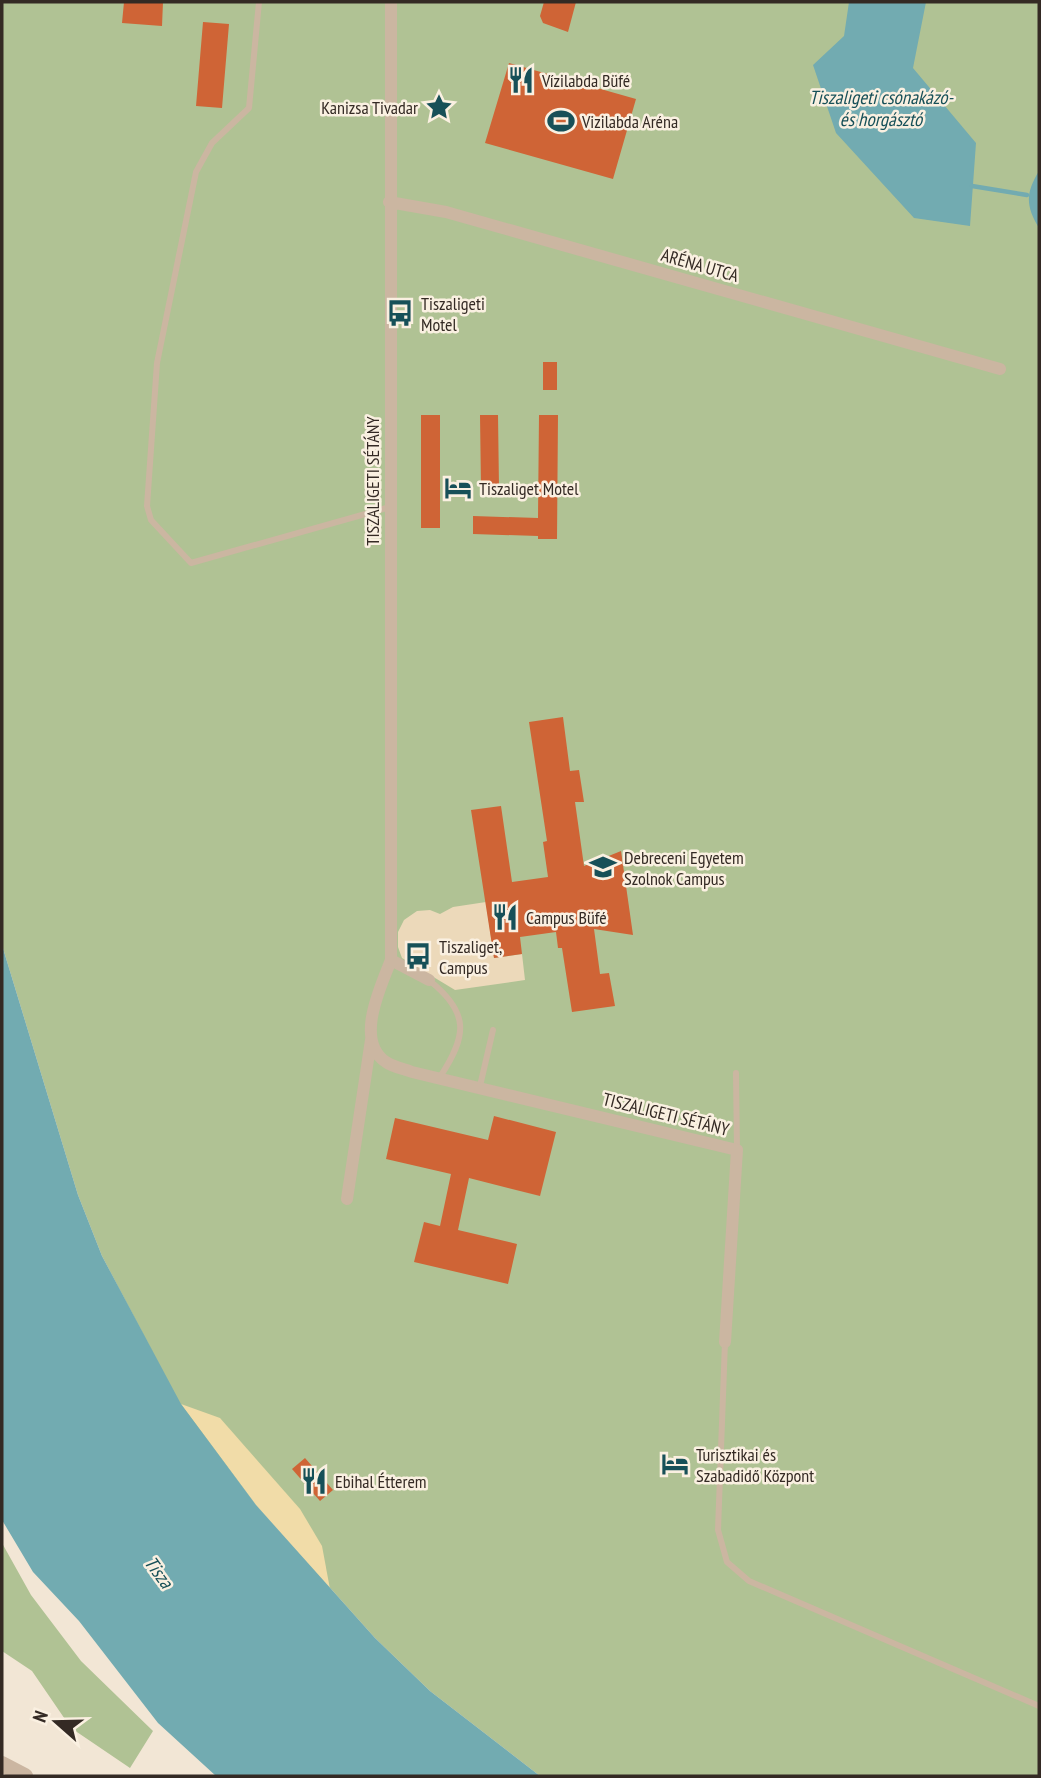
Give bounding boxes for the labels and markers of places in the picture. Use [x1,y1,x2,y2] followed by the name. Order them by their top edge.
[506,65,536,95] restaurant icon: Vízilabda Büfé
[541,69,630,92] place label: Vízilabda Büfé
[424,92,454,122] place icon: Kanizsa Tivadar
[321,96,418,119] place label: Kanizsa Tivadar
[546,106,576,136] sports icon: Vizilabda Aréna
[581,110,678,133] place label: Vizilabda Aréna
[421,292,485,336] place label: Tiszaligeti Motel
[385,298,415,328] bus stop icon: Tiszaligeti Motel
[443,473,473,503] hotel icon: Tiszaliget Motel
[479,477,579,500] place label: Tiszaliget Motel
[624,846,744,890] place label: Debreceni Egyetem Szolnok Campus
[588,852,618,882] school or university icon: Debreceni Egyetem Szolnok Campus
[490,902,520,932] restaurant icon: Campus Büfé
[526,906,607,929] place label: Campus Büfé
[439,935,502,979] place label: Tiszaliget, Campus
[403,941,433,971] bus stop icon: Tiszaliget, Campus
[696,1443,814,1487] place label: Turisztikai és Szabadidő Központ
[660,1449,690,1479] hotel icon: Turisztikai és Szabadidő Központ
[299,1466,329,1496] restaurant icon: Ebihal Étterem
[335,1470,427,1493] place label: Ebihal Étterem

